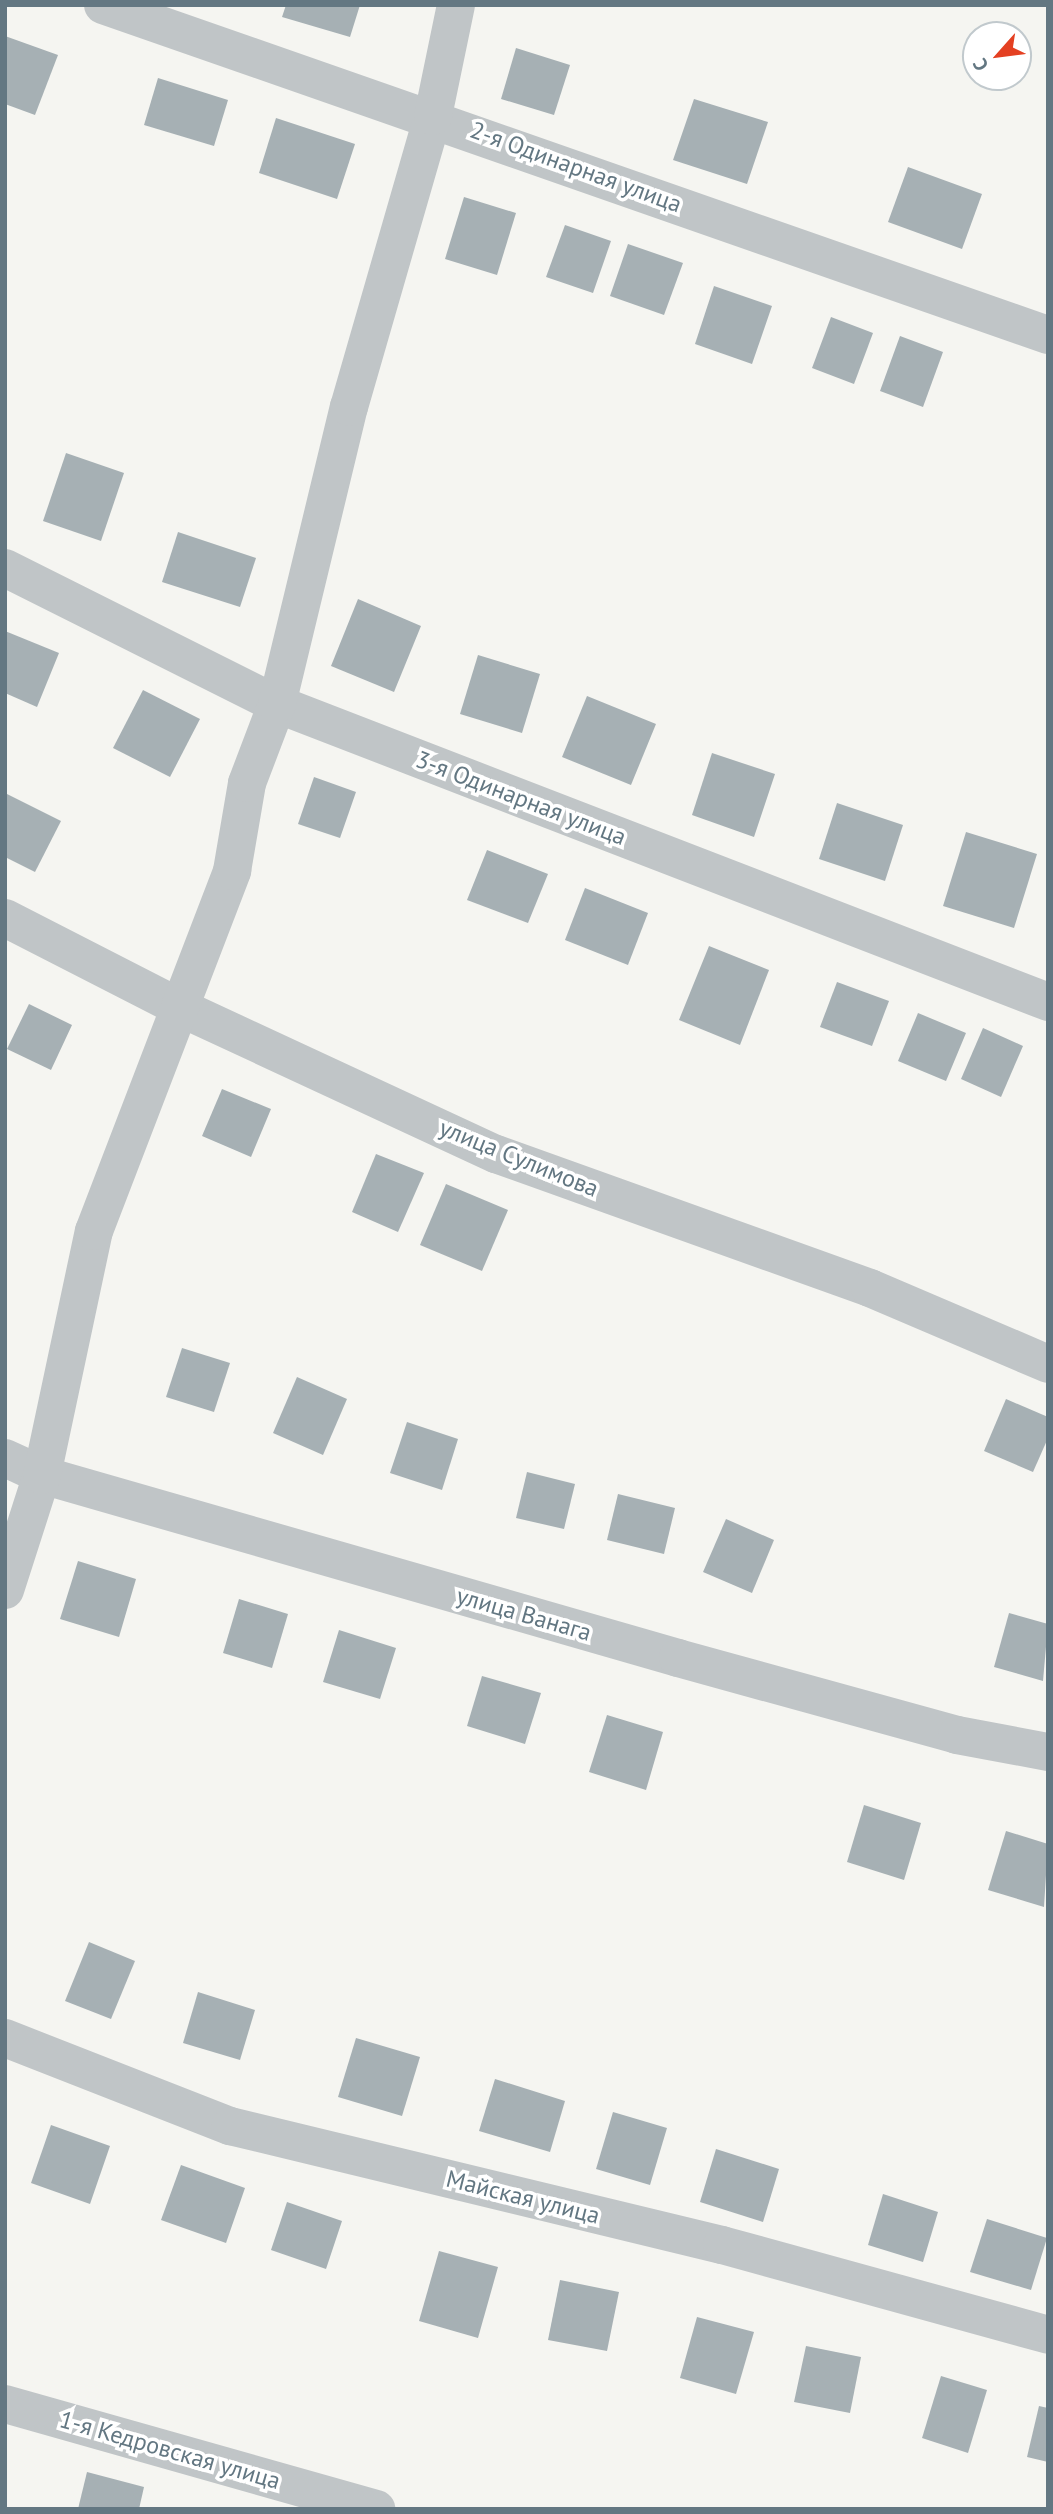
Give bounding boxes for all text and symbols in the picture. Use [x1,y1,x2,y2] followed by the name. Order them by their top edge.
[962,21,1032,91] north arrow
[967,55,993,75] text: С
[466,115,686,219] street label: 2-я Одинарная улица
[412,745,630,851] street label: 3-я Одинарная улица
[435,1113,603,1203] street label: улица Сулимова
[453,1581,595,1647] street label: улица Ванага
[443,2164,603,2230] street label: Майская улица
[56,2405,284,2495] street label: 1-я Кедровская улица

